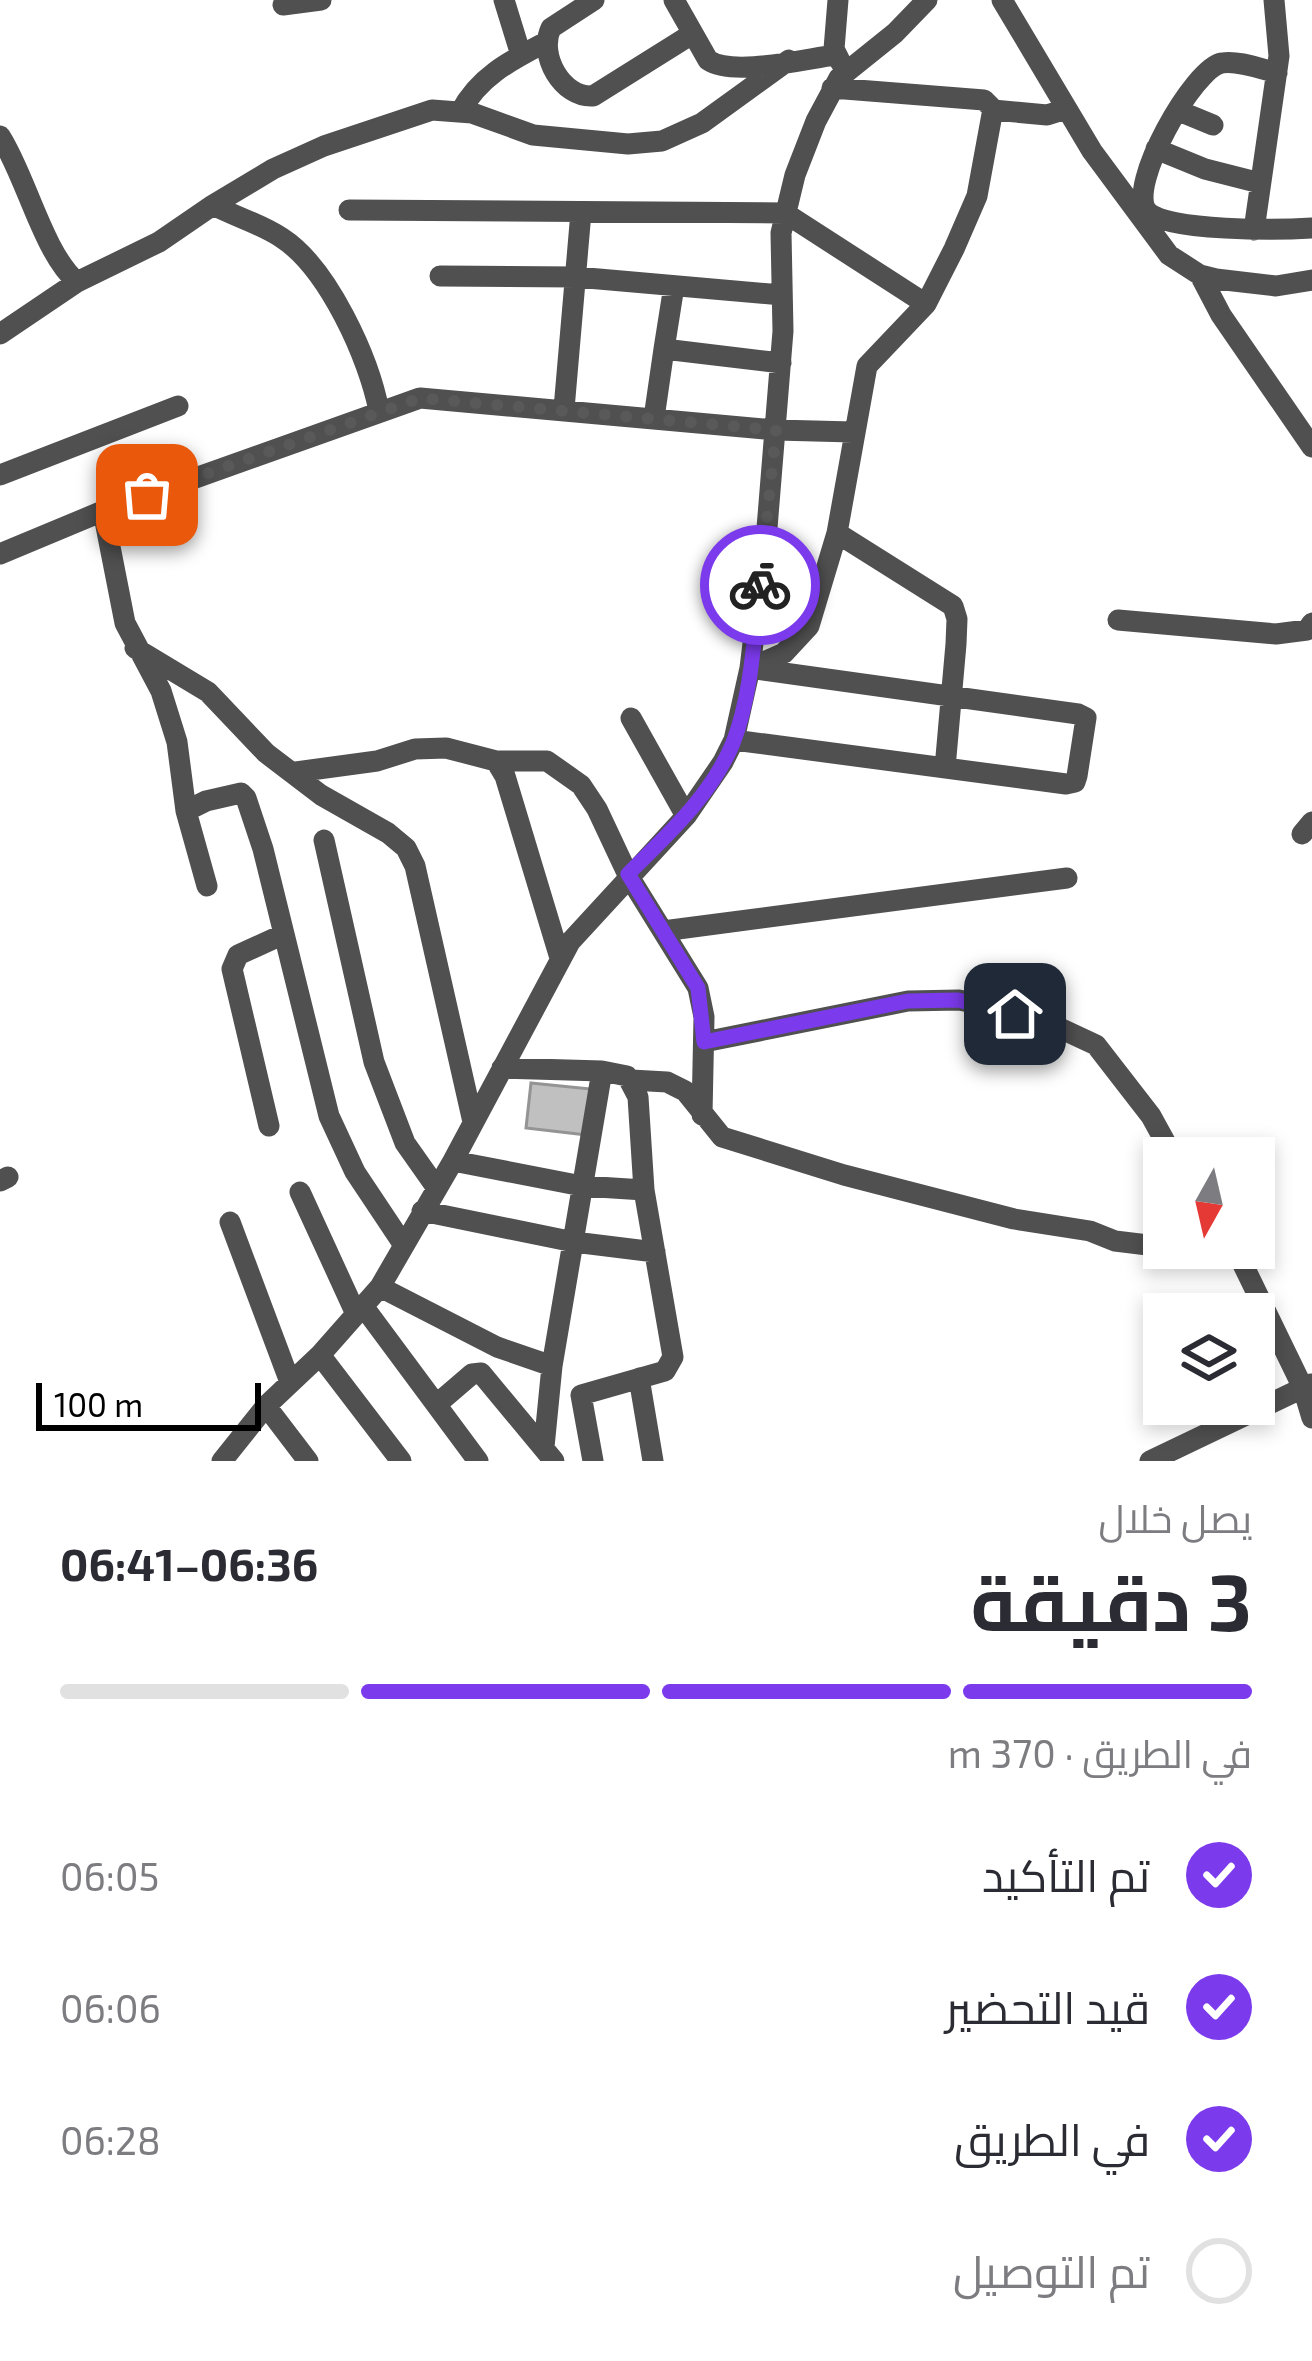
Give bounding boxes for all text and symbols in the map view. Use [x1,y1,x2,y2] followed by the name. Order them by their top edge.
[96,444,198,546] pin
[114,462,180,528] icon: bag
[700,525,820,645] courier
[727,552,793,618] icon: bike
[964,963,1066,1065] pin
[982,981,1048,1047] icon: home
[1143,1137,1275,1269] north arrow
[1143,1137,1275,1425] map controls
[1143,1293,1275,1425] button: layers
[36,1377,261,1430] scale bar
[54,1384,143,1424] text: 100 m
[1099,1494,1252,1541] text: يصل خلال
[60,1536,318,1590] text: 06:36–06:41
[970,1553,1252,1647] text: 3 دقيقة
[948,1729,1252,1776] text: في الطريق · 370 m
[1186,1842,1252,1908] icon: check
[982,1847,1150,1901] text: تم التأكيد
[60,1852,159,1899] text: 06:05
[1186,1974,1252,2040] icon: check
[945,1979,1150,2033] text: قيد التحضير
[60,1984,161,2031] text: 06:06
[1186,2106,1252,2172] icon: check
[954,2111,1150,2165] text: في الطريق
[60,2116,161,2163] text: 06:28
[953,2243,1150,2297] text: تم التوصيل

